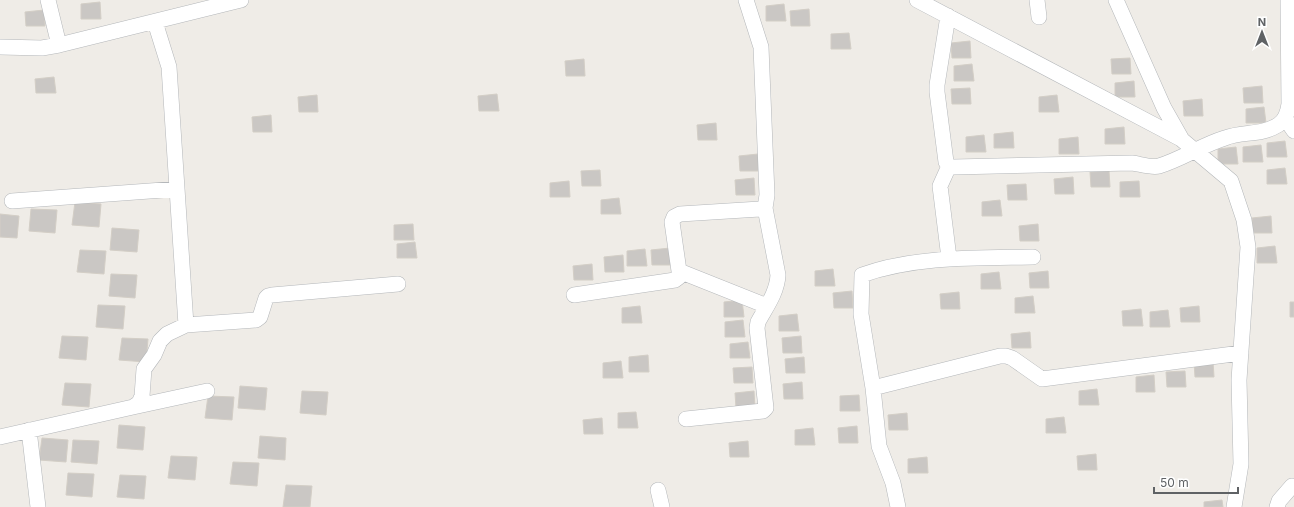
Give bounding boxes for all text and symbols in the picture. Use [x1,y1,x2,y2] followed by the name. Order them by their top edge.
[1242,12,1282,52] north arrow
[1258,15,1266,29] text: N
[1154,469,1238,495] scale bar
[1160,475,1189,490] text: 50 m

